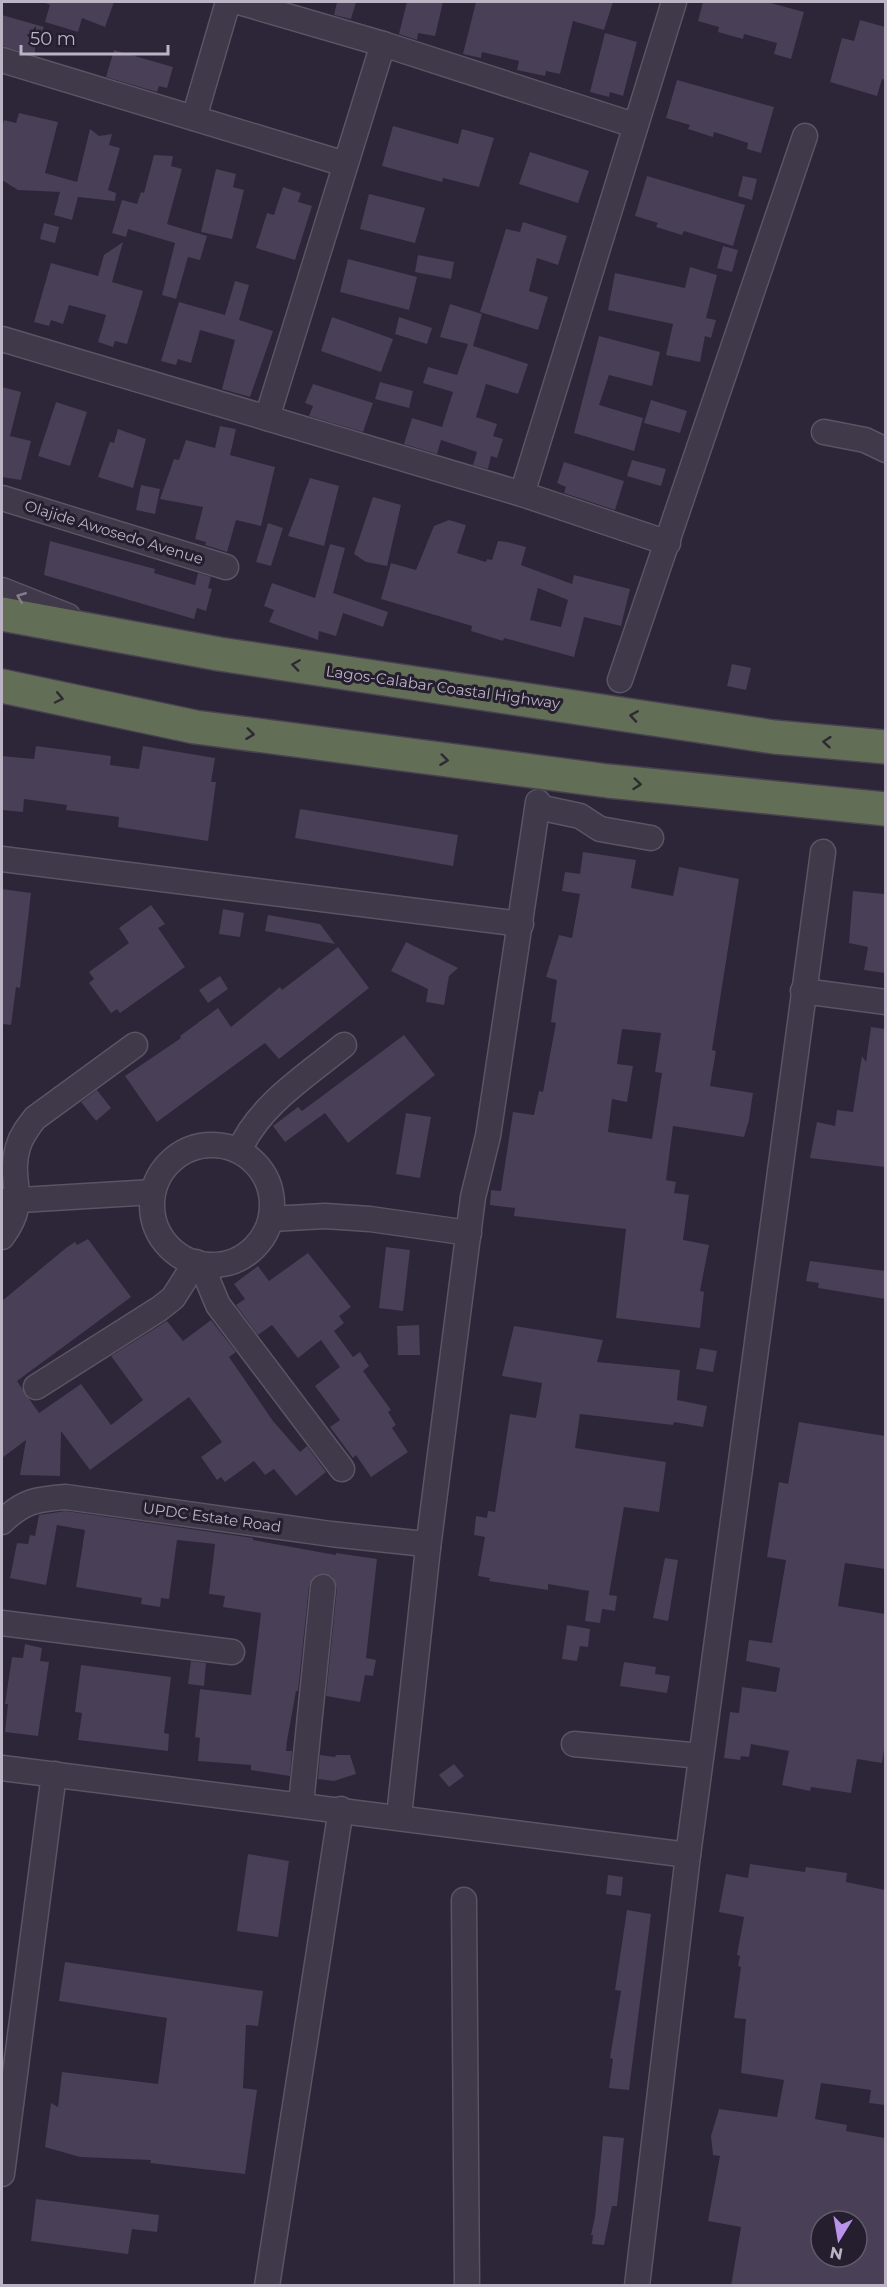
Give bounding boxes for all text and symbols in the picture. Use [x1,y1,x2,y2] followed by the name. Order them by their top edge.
[21,18,168,56] scale bar
[30,28,76,50] text: 50 m
[22,496,206,568] street label: Olajide Awosedo Avenue
[17,592,27,605] one-way arrow
[291,660,300,672] one-way arrow
[325,661,562,713] street label: Lagos-Calabar Coastal Highway
[53,691,63,704] one-way arrow
[629,710,639,722] one-way arrow
[246,728,255,740] one-way arrow
[823,735,832,748] one-way arrow
[439,753,448,765] one-way arrow
[632,777,642,790] one-way arrow
[142,1498,282,1536] street label: UPDC Estate Road
[809,2209,869,2269] north arrow
[828,2243,844,2264] text: N

